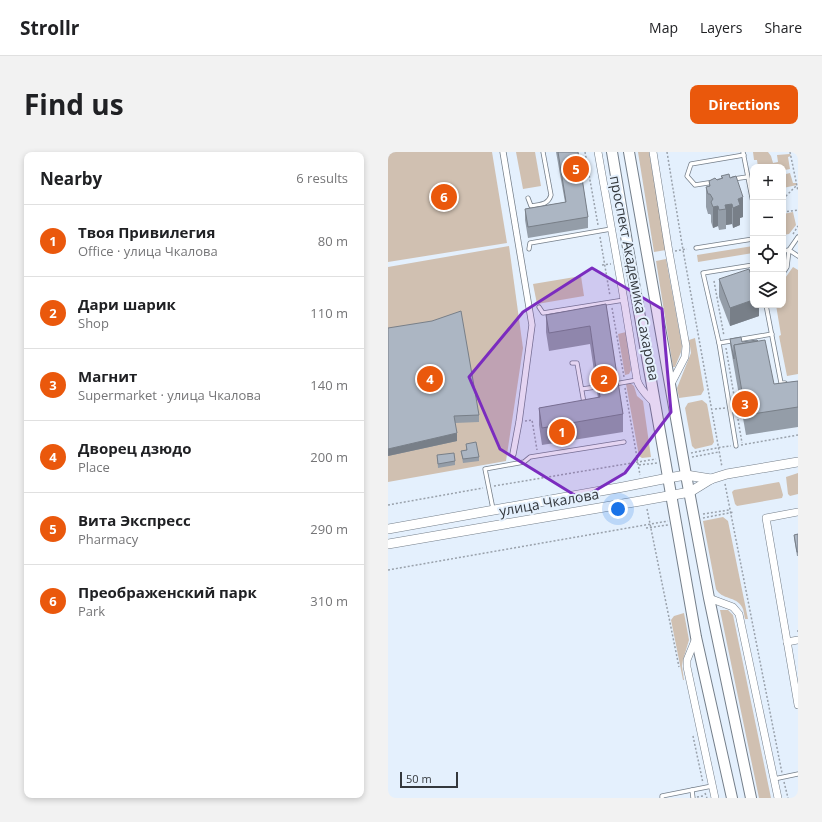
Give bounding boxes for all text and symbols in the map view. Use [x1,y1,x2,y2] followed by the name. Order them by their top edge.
[20,15,79,41] text: Strollr
[649,18,678,37] text: Map
[700,18,742,37] text: Layers
[764,18,802,37] text: Share
[24,85,124,123] text: Find us
[690,85,798,124] button: Directions
[563,154,589,184] pin: 5
[750,164,786,308] map controls
[750,164,786,200] button: +
[40,167,102,190] text: Nearby
[296,169,348,187] text: 6 results
[606,174,664,382] street label: проспект Академика Сахарова
[431,182,457,212] pin: 6
[750,200,786,236] button: −
[78,222,215,242] text: Твоя Привилегия
[49,232,57,250] text: 1
[318,232,348,250] text: 80 m
[750,236,786,272] button: locate
[78,242,218,260] text: Office · улица Чкалова
[750,272,786,308] button: layers
[78,294,176,314] text: Дари шарик
[49,304,57,322] text: 2
[310,304,348,322] text: 110 m
[78,314,109,332] text: Shop
[417,364,443,394] pin: 4
[591,364,617,394] pin: 2
[78,366,137,386] text: Магнит
[49,376,57,394] text: 3
[310,376,348,394] text: 140 m
[78,386,261,404] text: Supermarket · улица Чкалова
[732,389,758,419] pin: 3
[549,417,575,447] pin: 1
[78,438,191,458] text: Дворец дзюдо
[49,448,57,466] text: 4
[310,448,348,466] text: 200 m
[78,458,110,476] text: Place
[498,484,600,520] street label: улица Чкалова
[608,499,628,519] your location
[78,510,191,530] text: Вита Экспресс
[49,520,57,538] text: 5
[310,520,348,538] text: 290 m
[78,530,138,548] text: Pharmacy
[78,582,257,602] text: Преображенский парк
[49,592,57,610] text: 6
[310,592,348,610] text: 310 m
[78,602,105,620] text: Park
[400,770,458,789] scale bar
[406,771,432,786] text: 50 m

